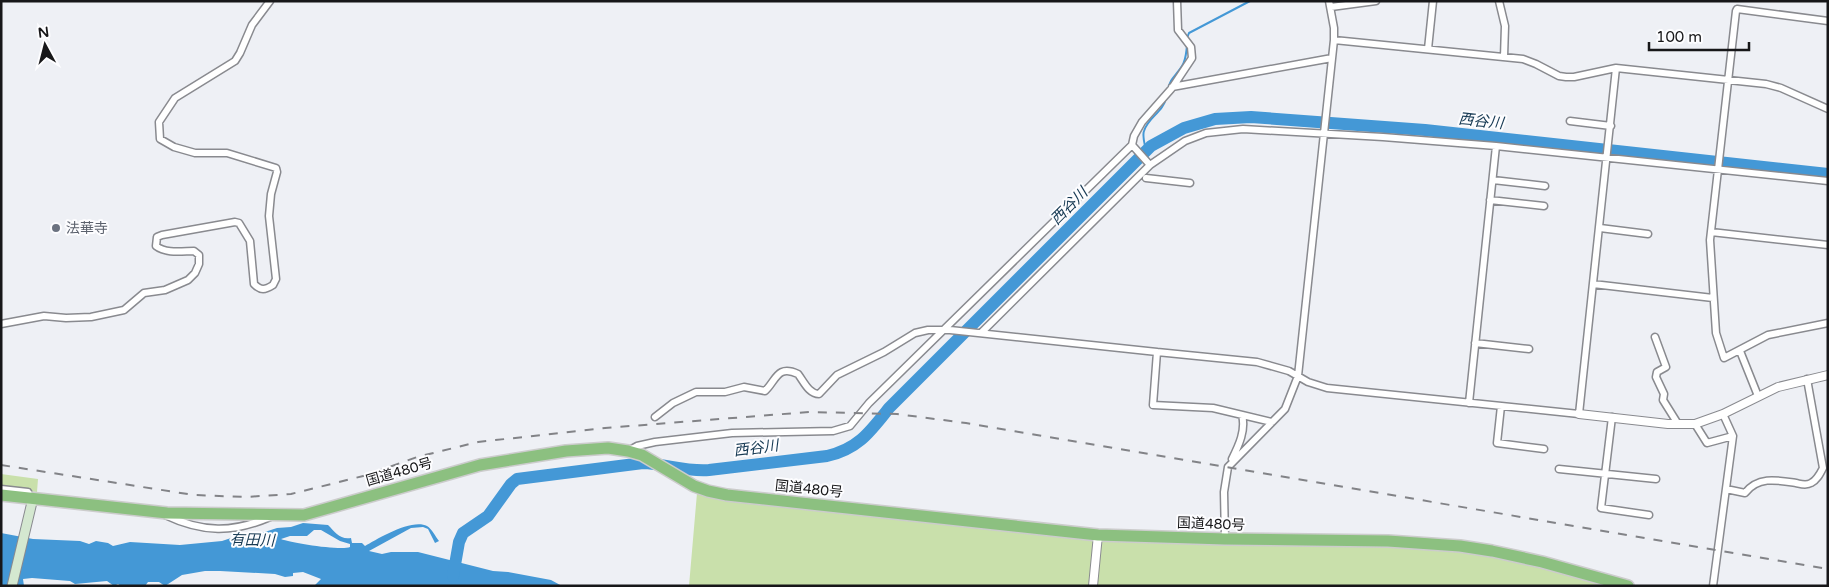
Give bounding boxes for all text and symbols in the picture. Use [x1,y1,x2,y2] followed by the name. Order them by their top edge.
[20,20,70,70] north arrow
[1649,20,1749,52] scale bar
[37,23,50,42] text: N
[1656,28,1702,46] text: 100 m
[1458,110,1506,133] water label: 西谷川
[1047,182,1093,228] water label: 西谷川
[66,220,108,237] place label: 法華寺
[50,222,62,234] marker: 法華寺
[733,436,781,460] water label: 西谷川
[364,454,434,490] street label: 国道480号
[774,477,844,501] street label: 国道480号
[1177,514,1245,534] street label: 国道480号
[229,531,277,549] water label: 有田川

